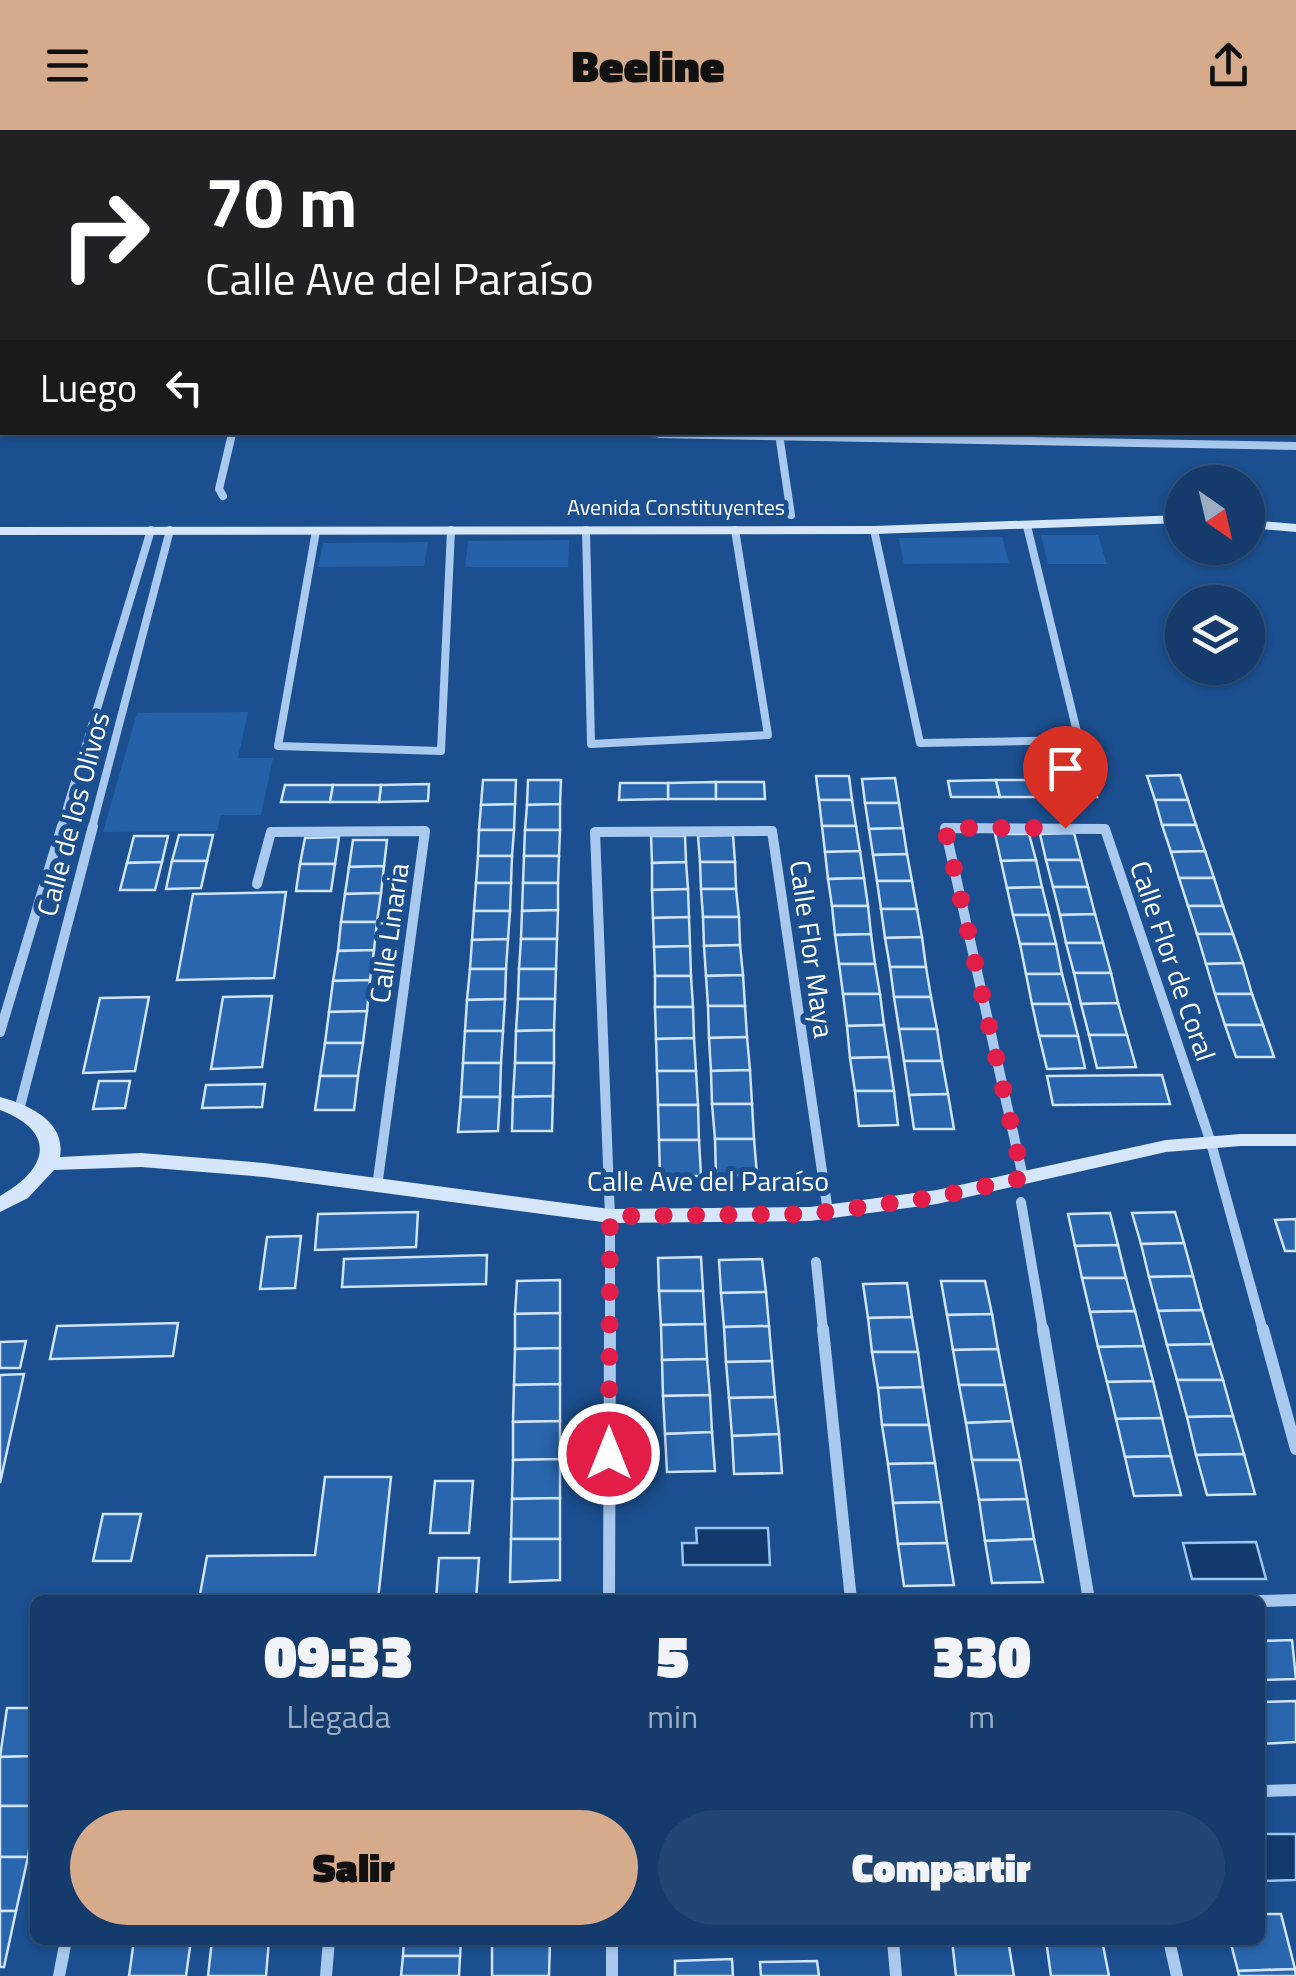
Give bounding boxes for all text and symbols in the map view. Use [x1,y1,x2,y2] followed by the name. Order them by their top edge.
[571,31,725,99] text: Beeline
[40,38,95,93] icon: menu
[1201,38,1256,93] icon: share
[205,148,358,254] text: 70 m
[40,170,170,300] icon: right
[205,244,594,312] text: Calle Ave del Paraíso
[40,359,137,417] text: Luego
[157,360,212,415] icon: left
[1165,465,1265,565] north arrow
[1165,465,1265,685] map controls
[567,490,785,524] street label: Avenida Constituyentes
[1165,585,1265,685] button: layers
[25,707,120,921] street label: Calle de los Olivos
[1023,726,1108,829] pin
[1038,741,1093,796] icon: arrive
[1119,855,1228,1067] street label: Calle Flor de Coral
[779,857,846,1041] street label: Calle Flor Maya
[357,860,420,1006] street label: Calle Linaria
[587,1159,829,1202] street label: Calle Ave del Paraíso
[557,1402,661,1506] position arrow
[264,1609,413,1700] text: 09:33
[656,1609,689,1700] text: 5
[932,1609,1031,1700] text: 330
[286,1692,391,1740] text: Llegada
[647,1692,698,1740] text: min
[968,1692,995,1740] text: m
[70,1810,638,1925] button: Salir
[658,1810,1225,1925] button: Compartir

